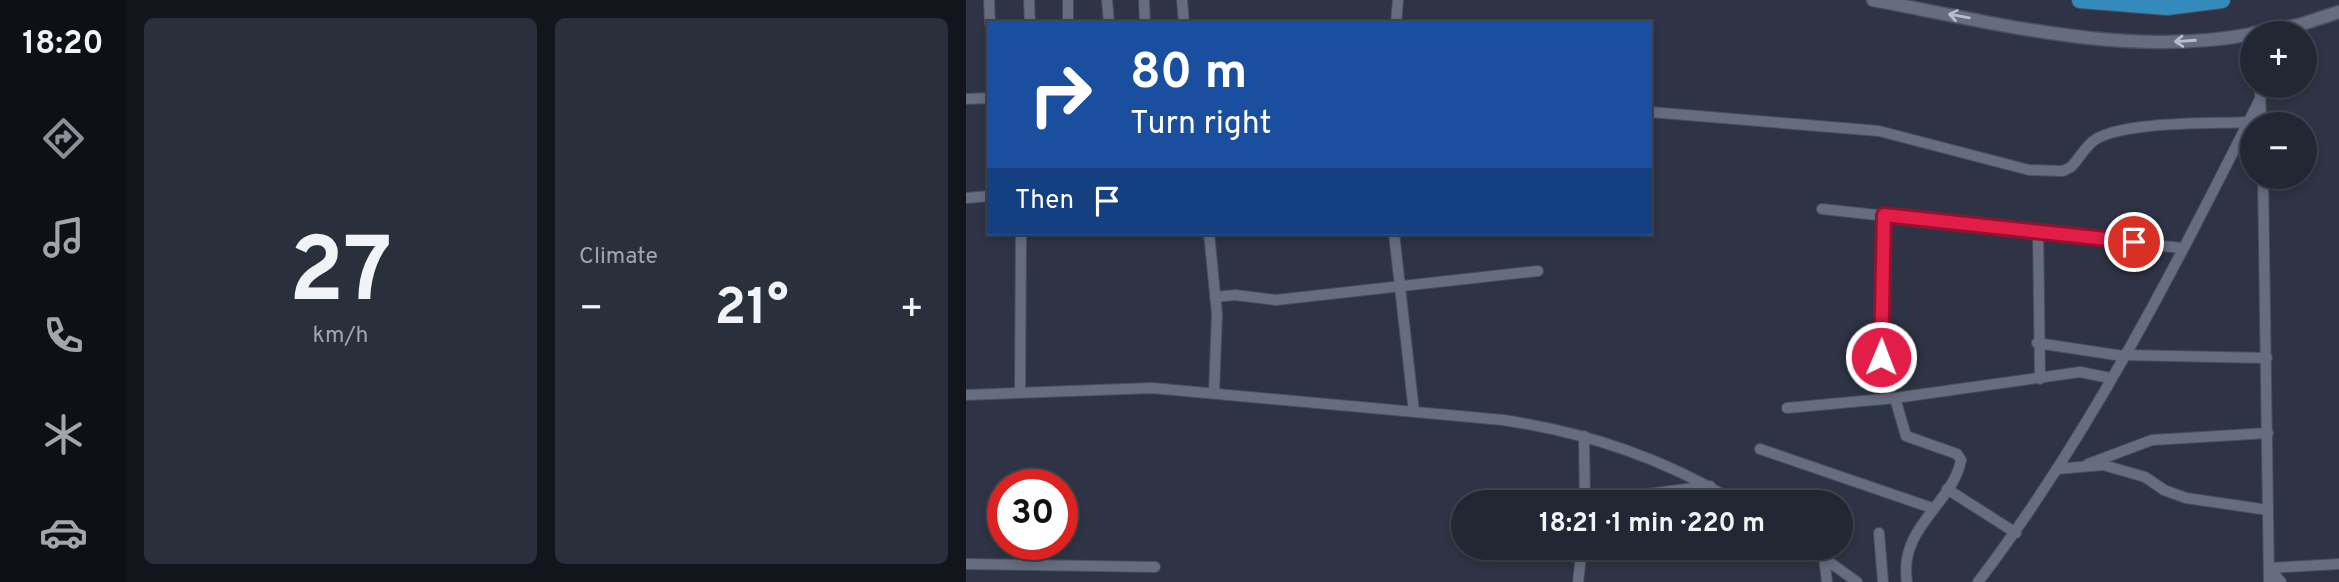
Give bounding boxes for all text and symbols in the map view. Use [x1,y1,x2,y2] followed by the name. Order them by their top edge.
[1948,9,1971,22] one-way arrow
[2240,21,2317,189] map controls
[2240,21,2317,98] button: +
[22,25,104,65] text: 18:20
[2174,35,2196,48] one-way arrow
[1130,44,1247,106] text: 80 m
[1015,49,1106,140] icon: right
[1130,105,1272,145] text: Turn right
[2240,112,2317,189] button: −
[39,114,88,163] icon: directions
[1088,182,1126,220] icon: arrive
[1015,185,1074,218] text: Then
[2104,212,2164,272] pin
[39,213,88,262] icon: music
[289,219,392,334] text: 27
[2115,223,2153,261] icon: arrive
[579,243,658,272] text: Climate
[714,277,789,343] text: 21°
[579,286,604,335] text: −
[899,286,924,335] text: +
[39,311,88,360] icon: phone
[1844,320,1918,394] position arrow
[313,322,368,351] text: km/h
[39,410,88,459] icon: climate
[987,469,1078,560] speed limit sign: 30
[39,508,88,557] icon: car
[1539,508,1765,541] text: 18:21 · 1 min · 220 m

